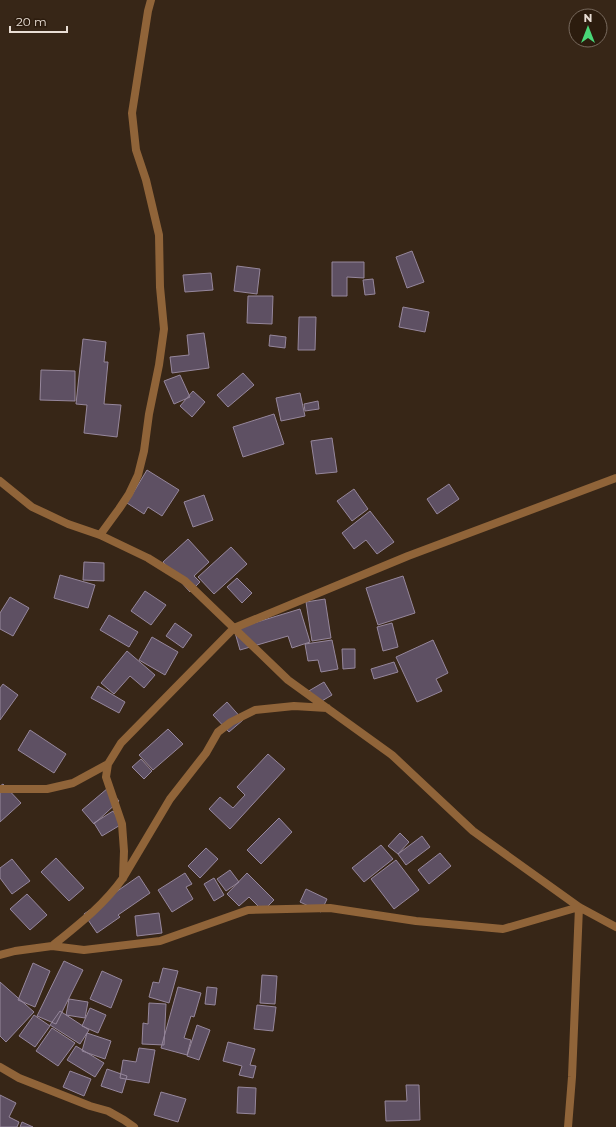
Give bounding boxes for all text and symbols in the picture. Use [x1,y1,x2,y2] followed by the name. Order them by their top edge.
[10,8,67,34] scale bar
[568,8,608,48] north arrow
[584,11,592,25] text: N
[16,14,47,29] text: 20 m

